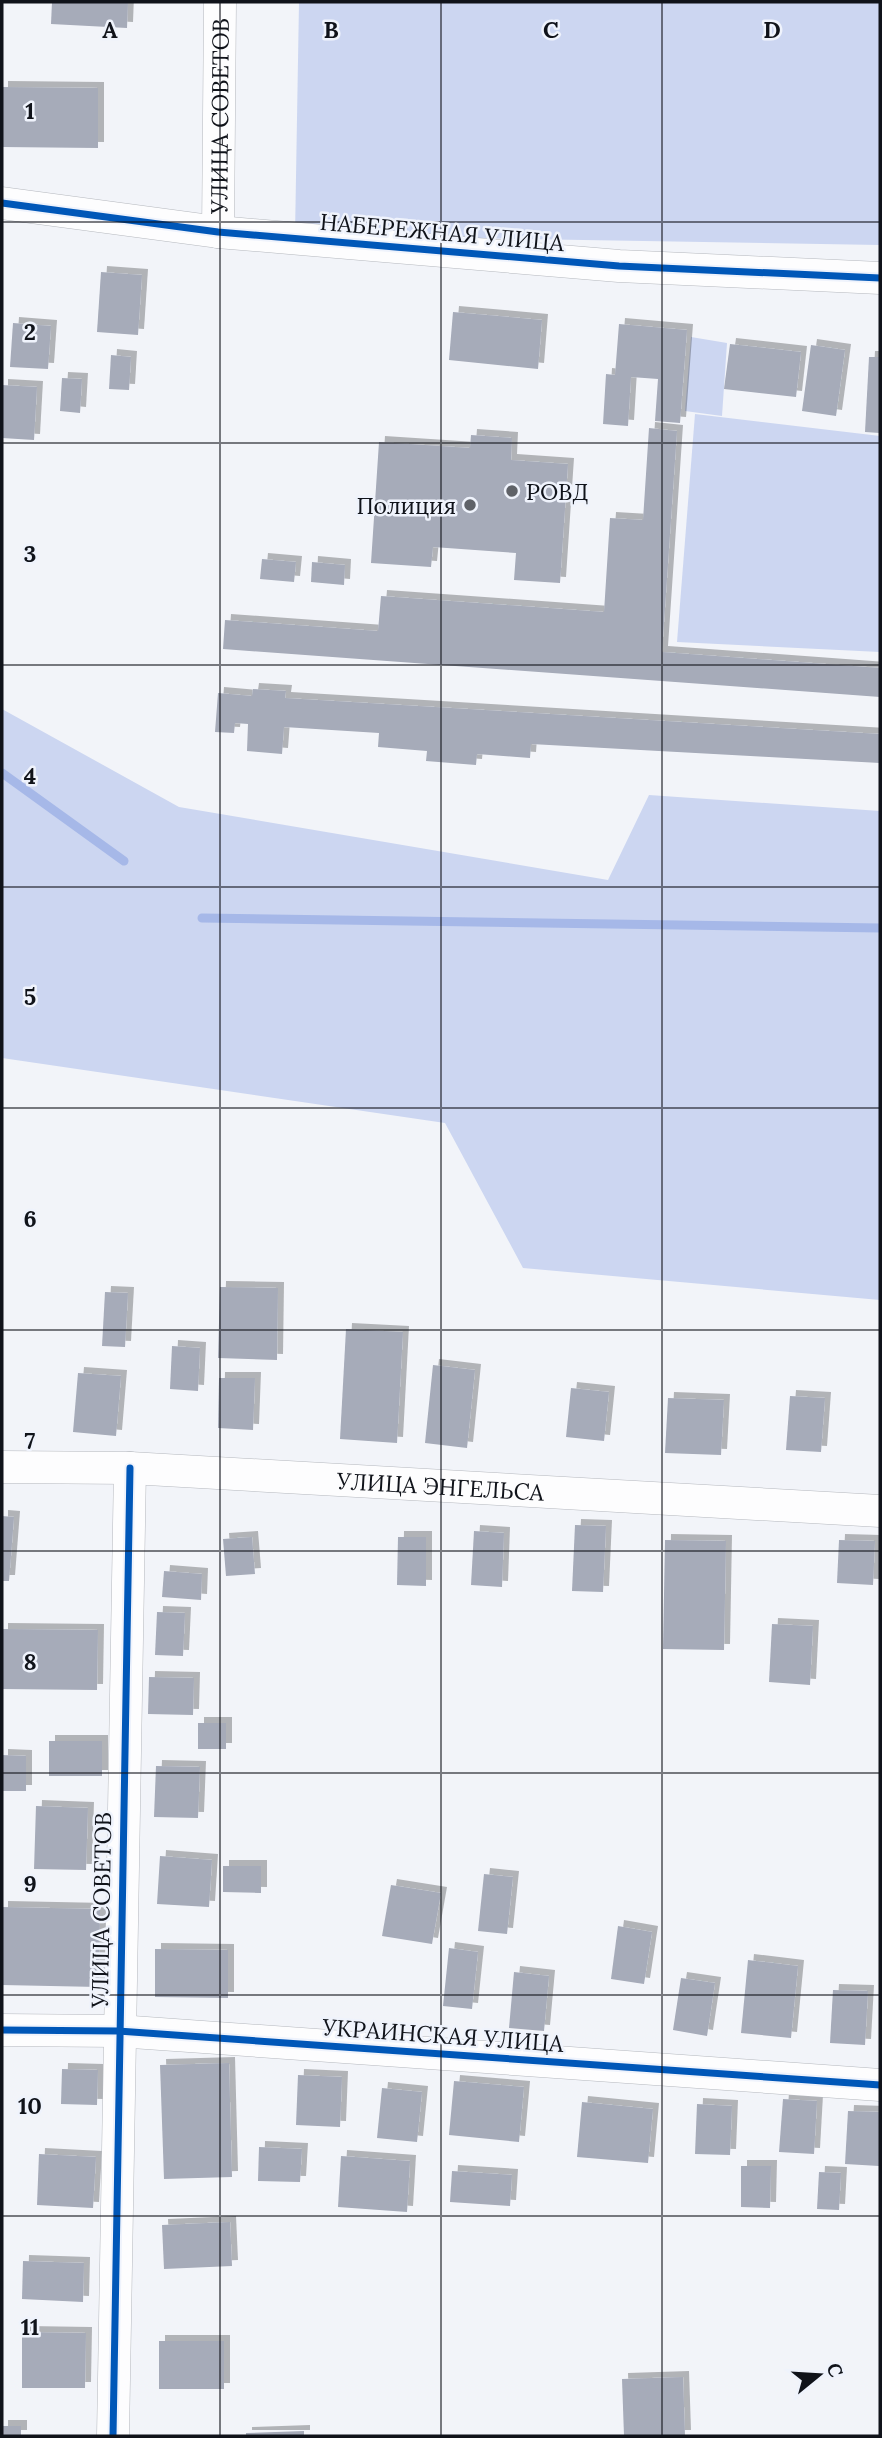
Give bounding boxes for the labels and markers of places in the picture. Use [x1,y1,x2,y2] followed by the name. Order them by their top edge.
[526,477,588,506] place label: РОВД
[504,483,520,499] marker: РОВД
[356,491,456,520] place label: Полиция
[462,497,478,513] marker: Полиция

